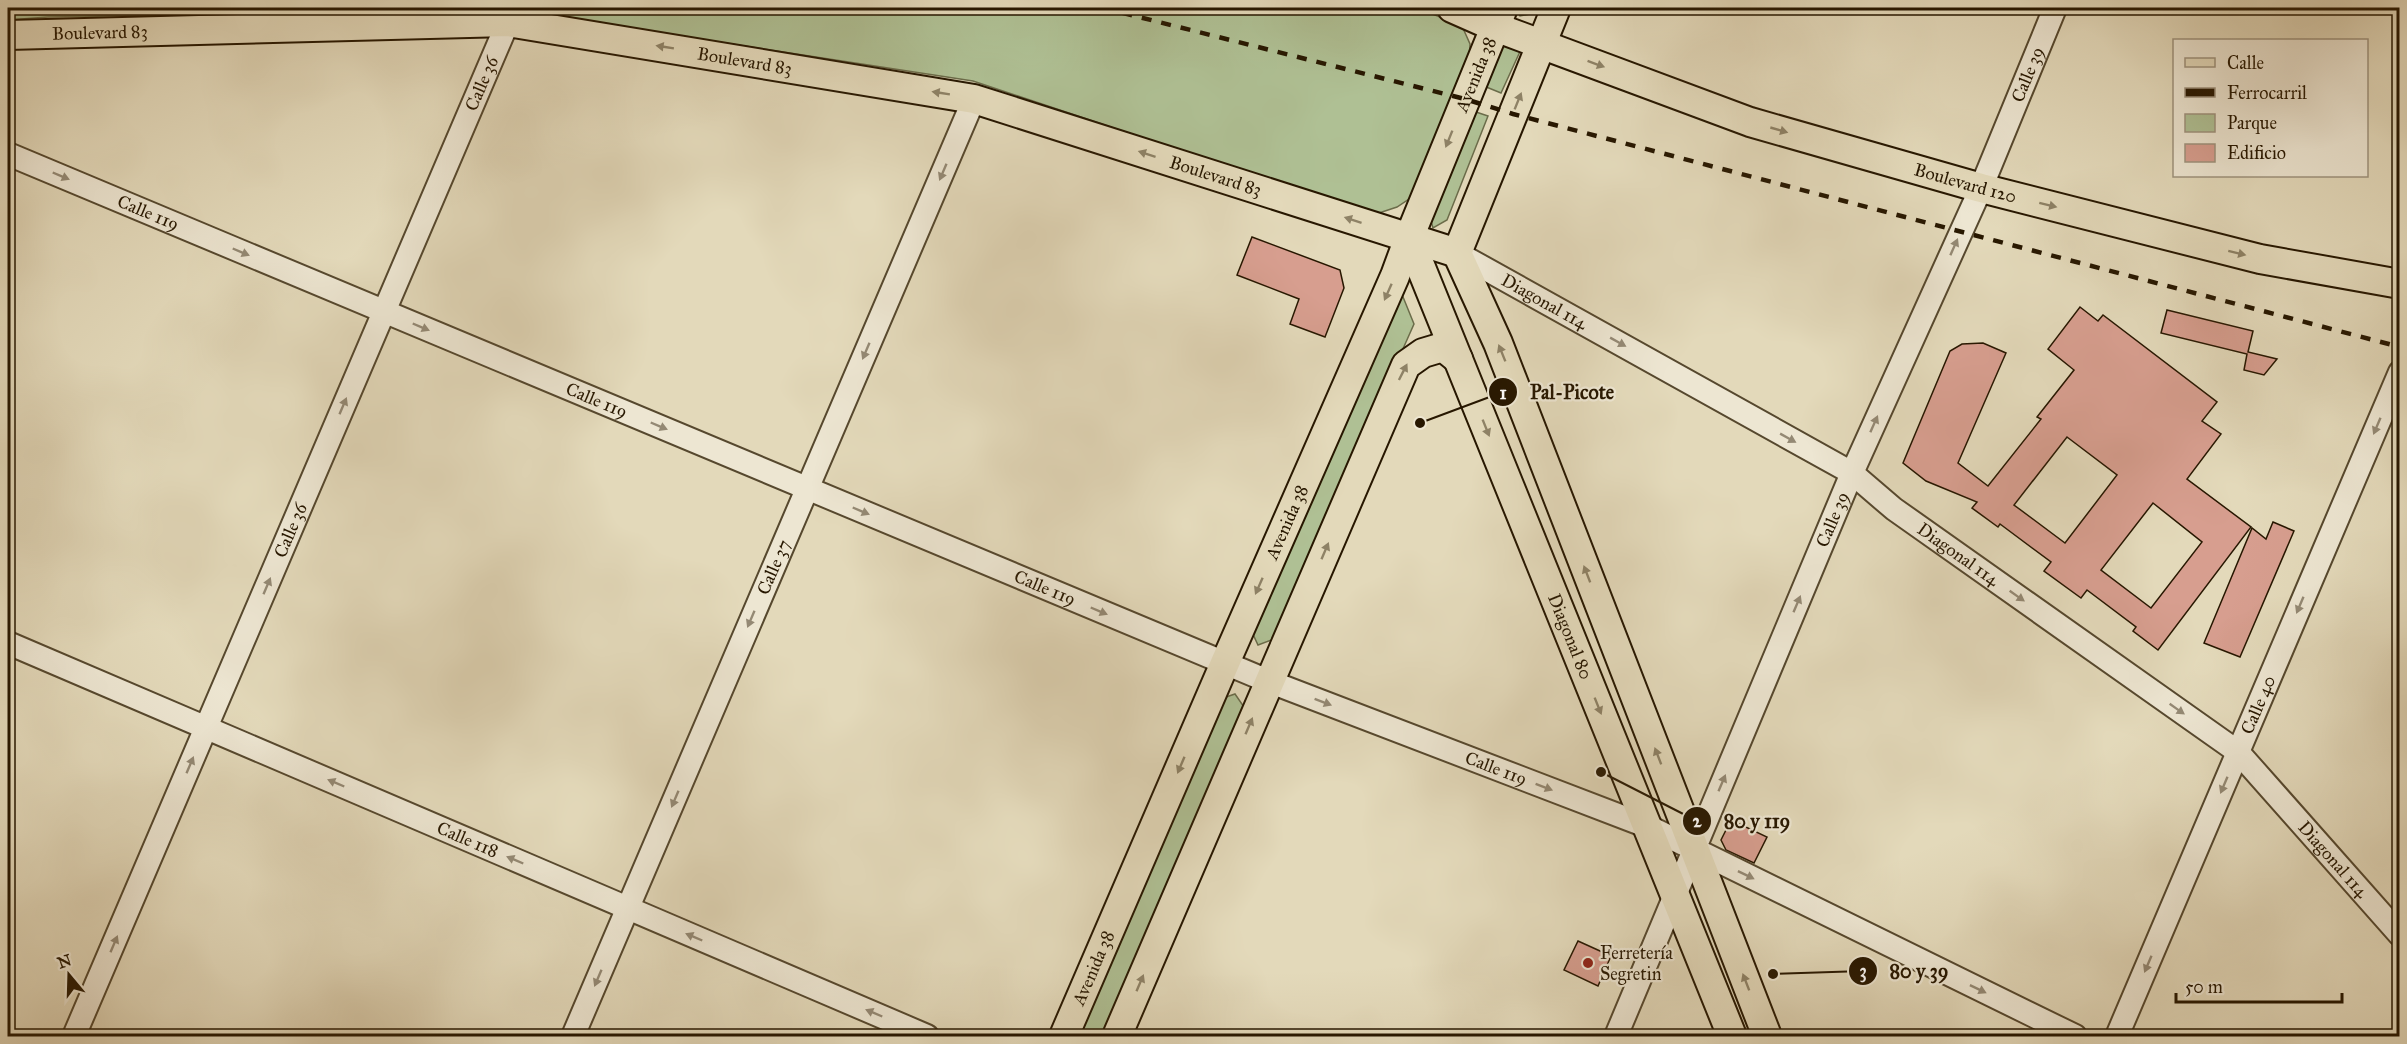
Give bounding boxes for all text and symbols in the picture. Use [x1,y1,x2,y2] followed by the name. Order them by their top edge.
[52,20,148,45] street label: Boulevard 83
[1450,34,1501,116] street label: Avenida 38
[2173,39,2368,177] legend
[696,42,794,80] street label: Boulevard 83
[656,43,675,52] one-way arrow
[2006,44,2049,105] street label: Calle 39
[460,52,503,114] street label: Calle 36
[2227,52,2264,74] text: Calle
[1587,60,1605,70] one-way arrow
[2227,82,2307,104] text: Ferrocarril
[931,88,950,97] one-way arrow
[1514,92,1523,110] one-way arrow
[2227,112,2277,135] text: Parque
[1770,126,1788,135] one-way arrow
[1444,130,1453,148] one-way arrow
[2227,142,2286,164] text: Edificio
[1138,149,1156,158] one-way arrow
[1167,151,1264,201] street label: Boulevard 83
[1912,158,2019,208] street label: Boulevard 120
[938,163,948,181] one-way arrow
[53,171,71,181] one-way arrow
[114,190,182,235] street label: Calle 119
[2039,201,2057,211] one-way arrow
[1344,214,1362,224] one-way arrow
[1949,237,1959,255] one-way arrow
[233,247,250,256] one-way arrow
[2228,248,2246,258] one-way arrow
[1498,269,1592,335] street label: Diagonal 114
[1383,284,1393,302] one-way arrow
[413,322,431,332] one-way arrow
[1610,337,1626,348] one-way arrow
[861,342,870,360] one-way arrow
[1497,343,1507,361] one-way arrow
[1399,364,1408,381] one-way arrow
[1488,373,1626,411] callout: Pal-Picote
[562,378,631,423] street label: Calle 119
[1530,380,1615,404] text: Pal-Picote
[1499,382,1507,404] text: 1
[339,397,349,415] one-way arrow
[1869,415,1879,433] one-way arrow
[2372,417,2382,435] one-way arrow
[1482,419,1491,437] one-way arrow
[651,421,669,431] one-way arrow
[1780,432,1797,442] one-way arrow
[1260,482,1313,564] street label: Avenida 38
[1811,489,1854,550] street label: Calle 39
[269,499,312,561] street label: Calle 36
[853,506,871,516] one-way arrow
[1913,518,2004,591] street label: Diagonal 114
[752,536,795,598] street label: Calle 37
[1320,541,1330,559] one-way arrow
[1582,564,1592,582] one-way arrow
[1011,565,1079,610] street label: Calle 119
[262,576,272,594] one-way arrow
[1253,577,1263,595] one-way arrow
[1543,590,1598,683] street label: Diagonal 80
[2009,590,2025,602] one-way arrow
[1792,594,1802,612] one-way arrow
[2295,597,2305,615] one-way arrow
[1091,606,1108,615] one-way arrow
[747,611,756,628] one-way arrow
[2236,672,2280,737] street label: Calle 40
[1314,698,1332,708] one-way arrow
[1593,698,1603,716] one-way arrow
[2169,702,2184,714] one-way arrow
[1245,717,1255,735] one-way arrow
[1653,746,1663,764] one-way arrow
[1462,747,1530,790] street label: Calle 119
[186,756,196,774] one-way arrow
[1176,756,1186,774] one-way arrow
[1717,774,1727,792] one-way arrow
[2219,776,2229,794] one-way arrow
[327,778,345,787] one-way arrow
[1535,783,1553,793] one-way arrow
[670,790,680,808] one-way arrow
[1682,802,1803,840] callout: 80 y 119
[1724,809,1790,834] text: 80 y 119
[1693,810,1703,832] text: 2
[434,817,502,862] street label: Calle 118
[2293,817,2373,903] street label: Diagonal 114
[506,855,524,865] one-way arrow
[1738,870,1755,880] one-way arrow
[1067,927,1119,1010] street label: Avenida 38
[686,932,703,941] one-way arrow
[110,935,119,953] one-way arrow
[1600,942,1673,986] place label: Ferretería Segretin
[39,945,99,1005] north arrow
[55,950,74,972] text: N
[1848,952,1961,990] callout: 80 y 39
[1581,956,1595,970] marker: Ferretería Segretin
[2143,956,2153,974] one-way arrow
[1889,959,1949,984] text: 80 y 39
[1859,960,1867,983] text: 3
[2176,966,2342,1004] scale bar
[593,969,602,987] one-way arrow
[1135,973,1145,991] one-way arrow
[1740,973,1750,991] one-way arrow
[2185,976,2223,998] text: 50 m
[1970,984,1987,994] one-way arrow
[865,1009,882,1018] one-way arrow

